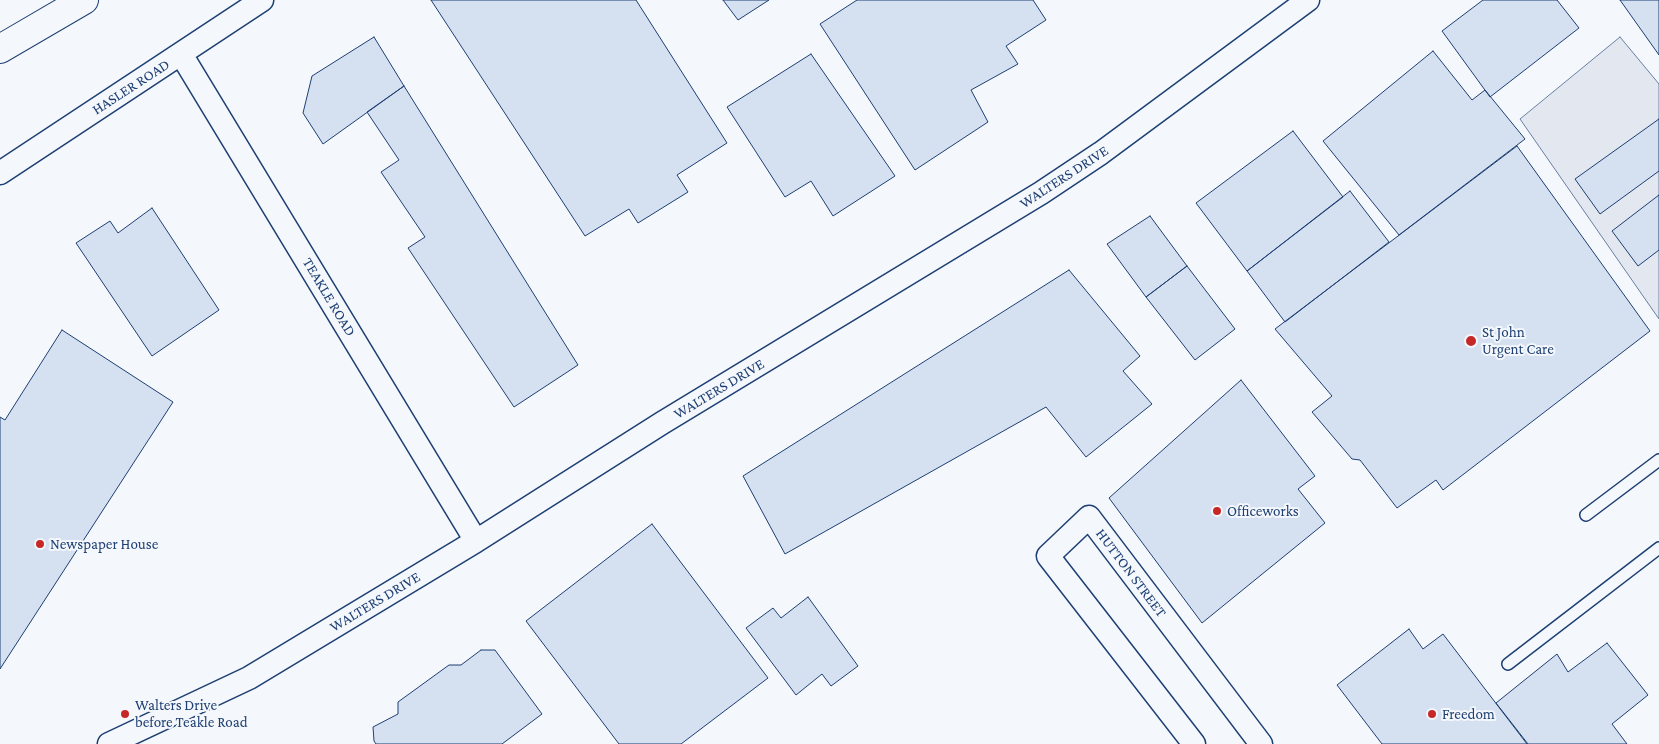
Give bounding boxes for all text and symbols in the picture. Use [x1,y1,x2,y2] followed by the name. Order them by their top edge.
[89,55,173,119] street label: HASLER ROAD
[1016,142,1112,212] street label: WALTERS DRIVE
[298,254,360,340] street label: TEAKLE ROAD
[1482,323,1554,358] place label: St John Urgent Care
[1464,334,1478,348] marker: St John Urgent Care
[671,355,767,423] street label: WALTERS DRIVE
[1227,502,1299,520] place label: Officeworks
[1211,505,1223,517] marker: Officeworks
[1092,525,1170,621] street label: HUTTON STREET
[50,535,158,553] place label: Newspaper House
[34,538,46,550] marker: Newspaper House
[327,568,423,636] street label: WALTERS DRIVE
[135,696,248,731] place label: Walters Drive before Teakle Road
[1442,705,1495,723] place label: Freedom
[119,708,131,720] marker: Walters Drive before Teakle Road
[1426,708,1438,720] marker: Freedom

